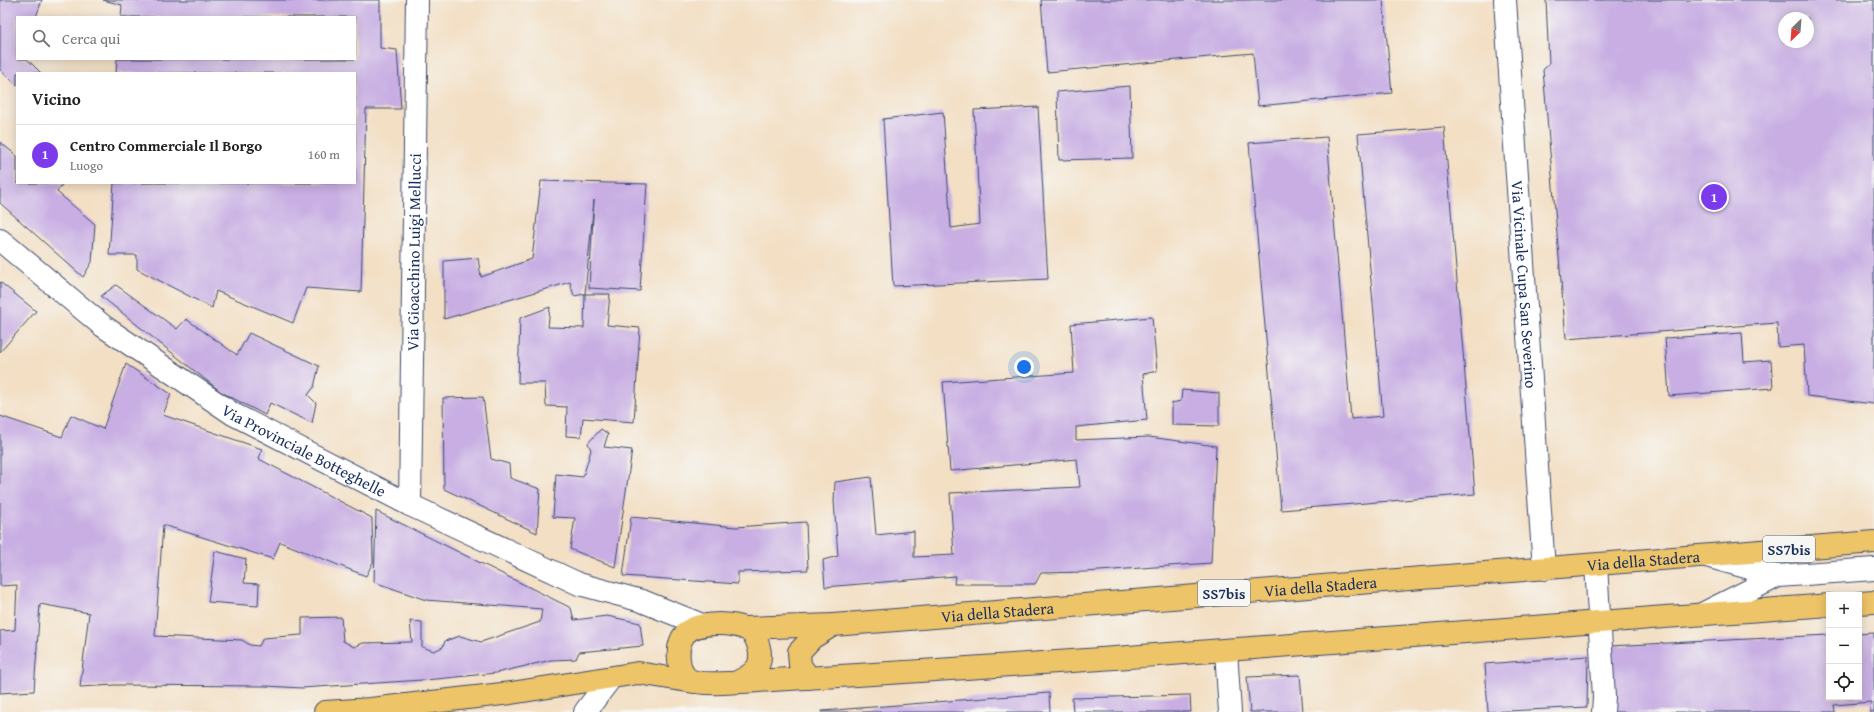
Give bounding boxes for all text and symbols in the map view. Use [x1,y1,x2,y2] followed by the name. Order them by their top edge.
[1778,12,1814,48] north arrow
[16,16,356,60] search box
[30,27,52,49] icon: search
[62,28,120,49] text: Cerca qui
[32,86,81,111] text: Vicino
[70,135,262,156] text: Centro Commerciale Il Borgo
[42,145,48,164] text: 1
[308,145,340,164] text: 160 m
[400,152,427,351] street label: Via Gioacchino Luigi Mellucci
[70,156,103,175] text: Luogo
[1505,180,1544,389] street label: Via Vicinale Cupa San Severino
[1701,182,1727,212] pin: 1
[1014,357,1034,377] your location
[217,398,390,503] street label: Via Provinciale Botteghelle
[1763,536,1815,562] road number: SS7bis
[1586,544,1701,577] street label: Via della Stadera
[1263,570,1378,603] street label: Via della Stadera
[1198,580,1250,606] road number: SS7bis
[1826,592,1862,700] map controls
[1826,592,1862,628] button: +
[940,595,1055,628] street label: Via della Stadera
[1826,628,1862,664] button: −
[1826,664,1862,700] button: locate

